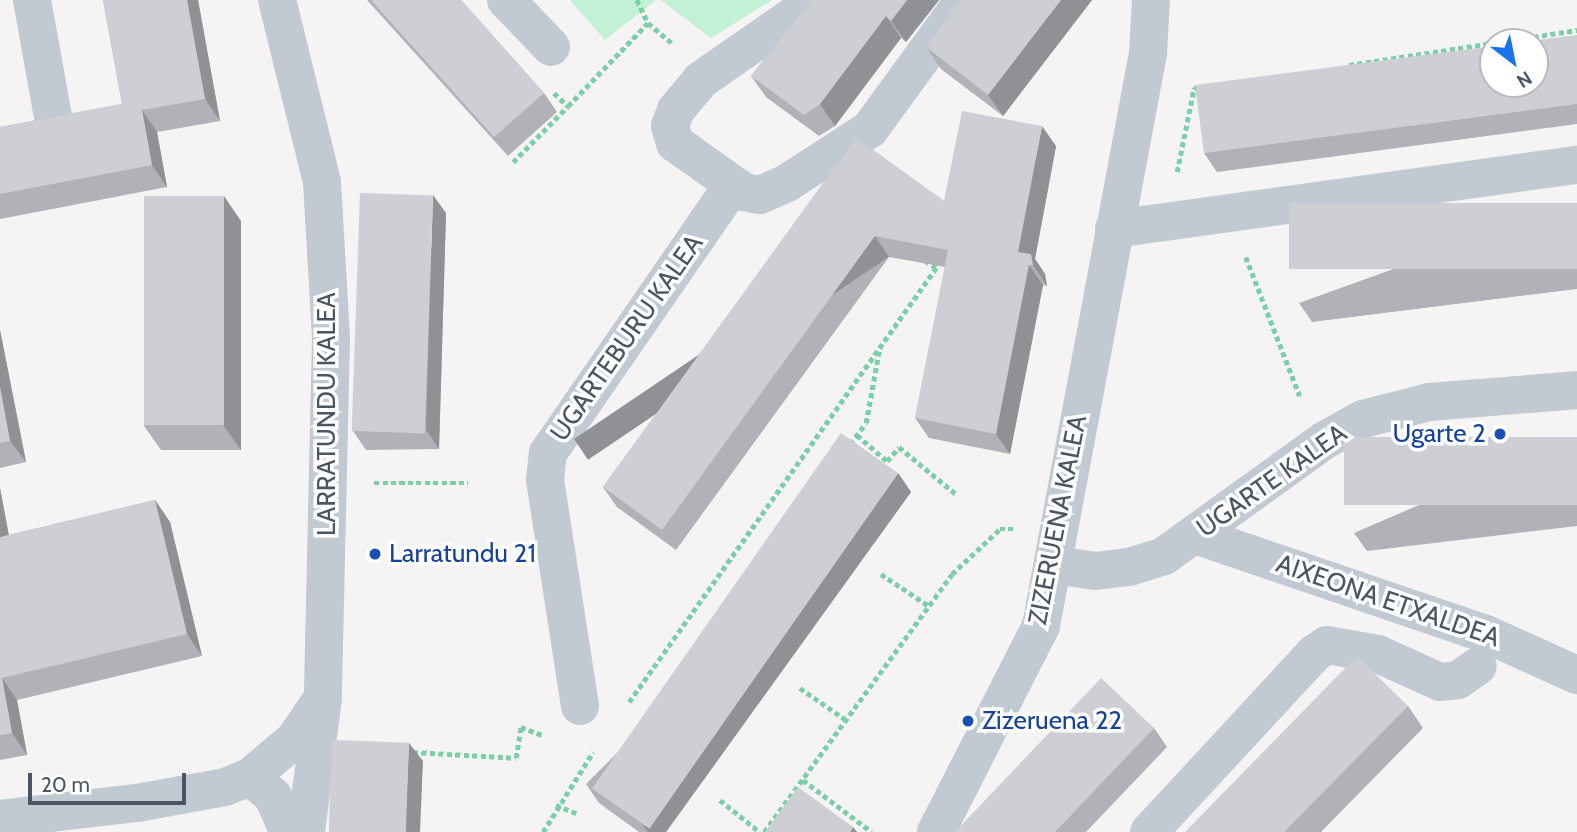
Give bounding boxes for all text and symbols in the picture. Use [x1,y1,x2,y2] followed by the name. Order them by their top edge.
[1479,28,1549,98] north arrow
[1513,66,1536,93] text: N
[544,229,710,447] street label: UGARTEBURU KALEA
[311,292,343,536] street label: LARRATUNDU KALEA
[1022,413,1094,627] street label: ZIZERUENA KALEA
[1191,418,1353,544] street label: UGARTE KALEA
[1392,418,1486,450] place label: Ugarte 2
[1492,426,1508,442] marker: Ugarte 2
[389,538,536,570] place label: Larratundu 21
[367,546,383,562] marker: Larratundu 21
[1272,548,1504,654] street label: AIXEONA ETXALDEA
[982,705,1122,737] place label: Zizeruena 22
[960,713,976,729] marker: Zizeruena 22
[32,758,189,802] scale bar
[41,772,90,797] text: 20 m

